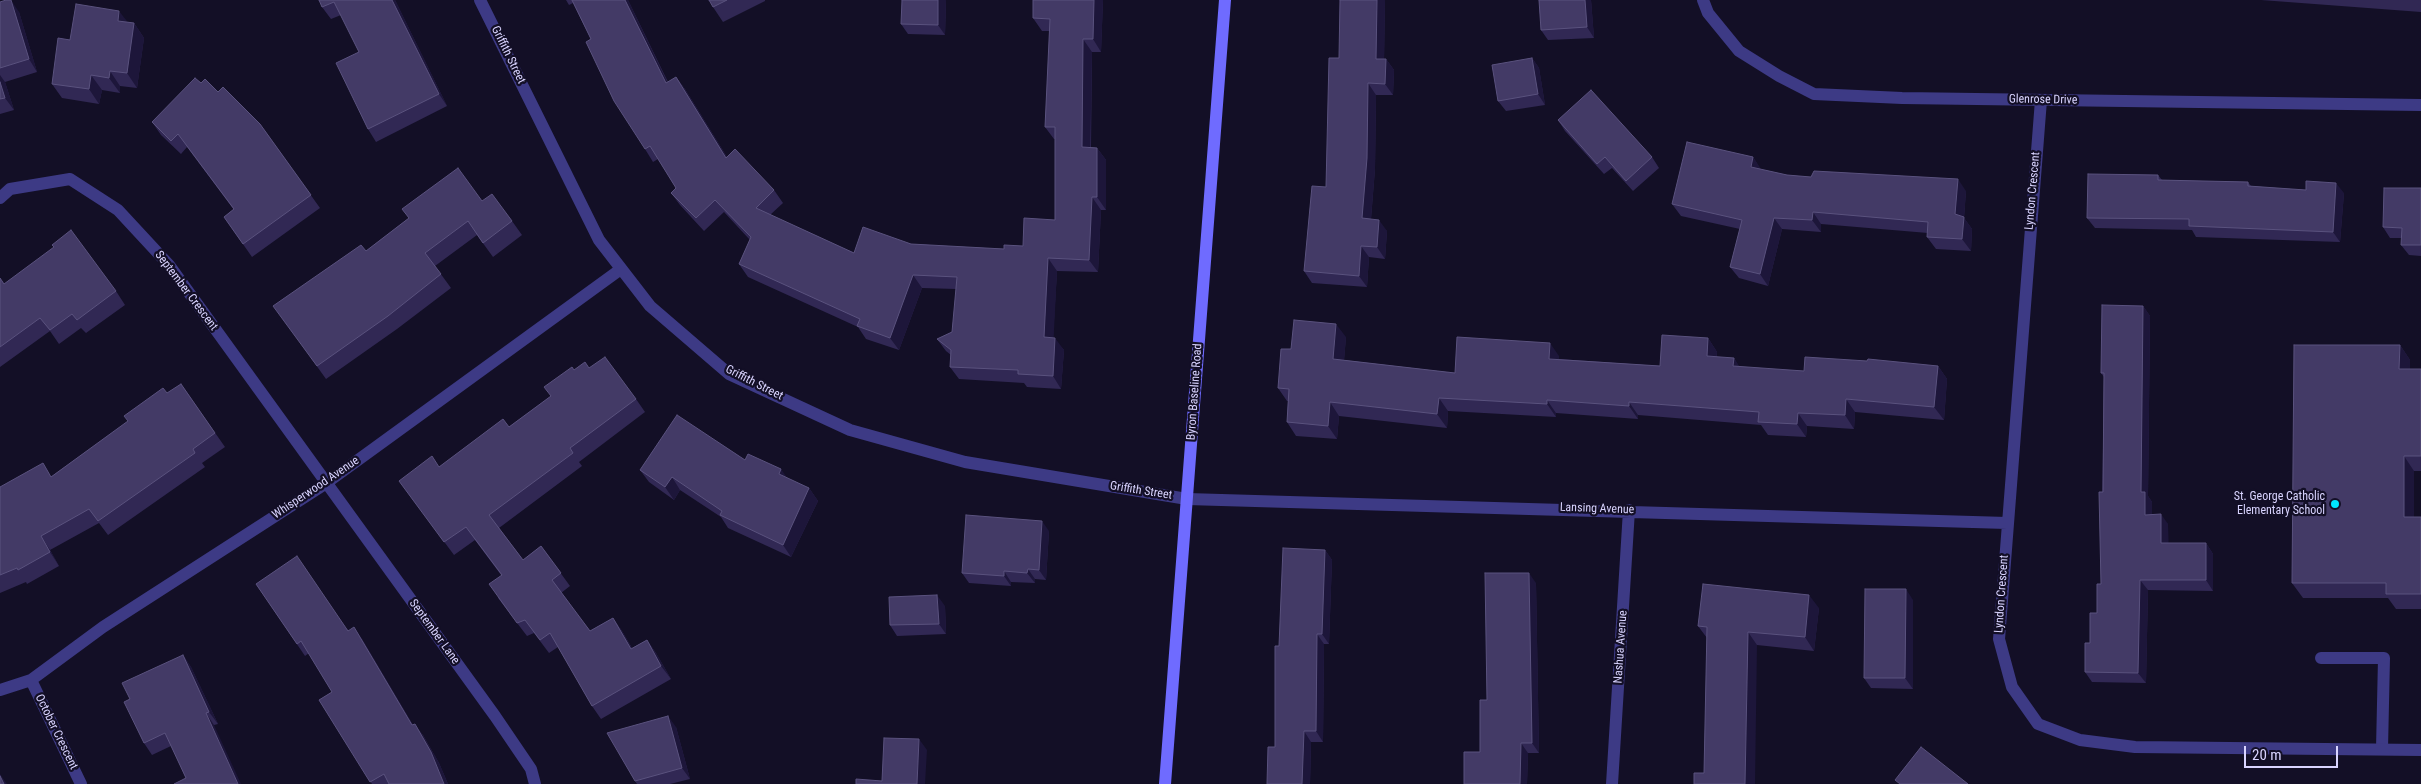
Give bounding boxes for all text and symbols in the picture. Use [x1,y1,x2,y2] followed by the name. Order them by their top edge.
[488,24,528,86] street label: Griffith Street
[2009,92,2077,108] street label: Glenrose Drive
[2022,151,2044,231] street label: Lyndon Crescent
[151,248,221,334] street label: September Crescent
[1184,343,1206,441] street label: Byron Baseline Road
[723,362,785,404] street label: Griffith Street
[270,454,362,522] street label: Whisperwood Avenue
[1109,479,1173,503] street label: Griffith Street
[2234,490,2325,518] place label: St. George Catholic Elementary School
[2329,498,2341,510] marker: St. George Catholic Elementary School
[1560,501,1634,517] street label: Lansing Avenue
[1992,554,2012,634] street label: Lyndon Crescent
[406,597,462,667] street label: September Lane
[1611,610,1631,684] street label: Nashua Avenue
[32,692,80,772] street label: October Crescent
[2246,736,2340,768] scale bar
[2252,746,2282,764] text: 20 m

